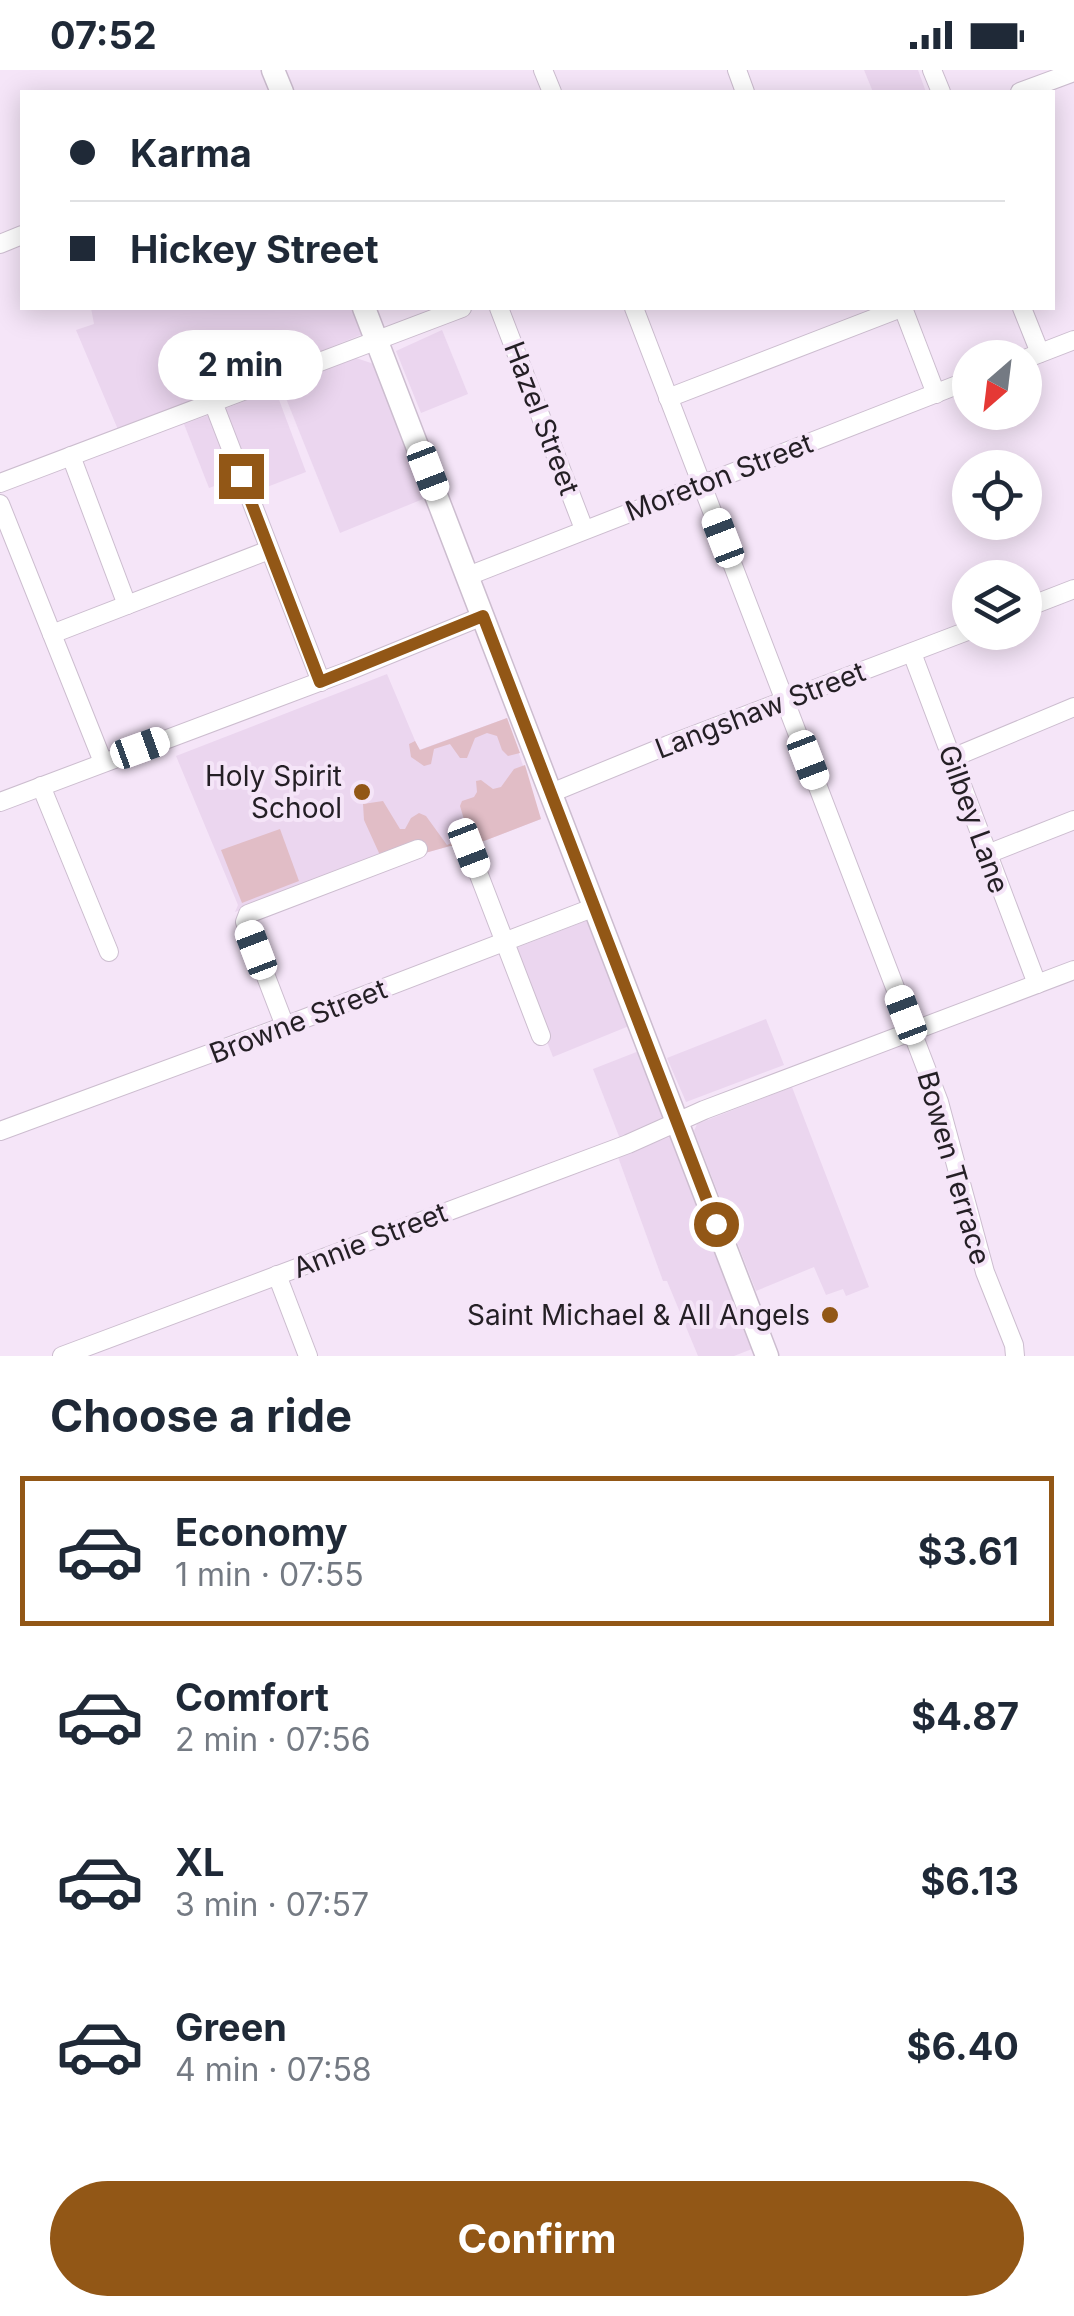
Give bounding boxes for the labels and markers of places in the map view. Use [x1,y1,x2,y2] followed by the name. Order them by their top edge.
[205,759,342,825] place label: Holy Spirit School
[351,781,373,803] marker: Holy Spirit School
[467,1298,810,1332] place label: Saint Michael & All Angels
[819,1304,841,1326] marker: Saint Michael & All Angels

